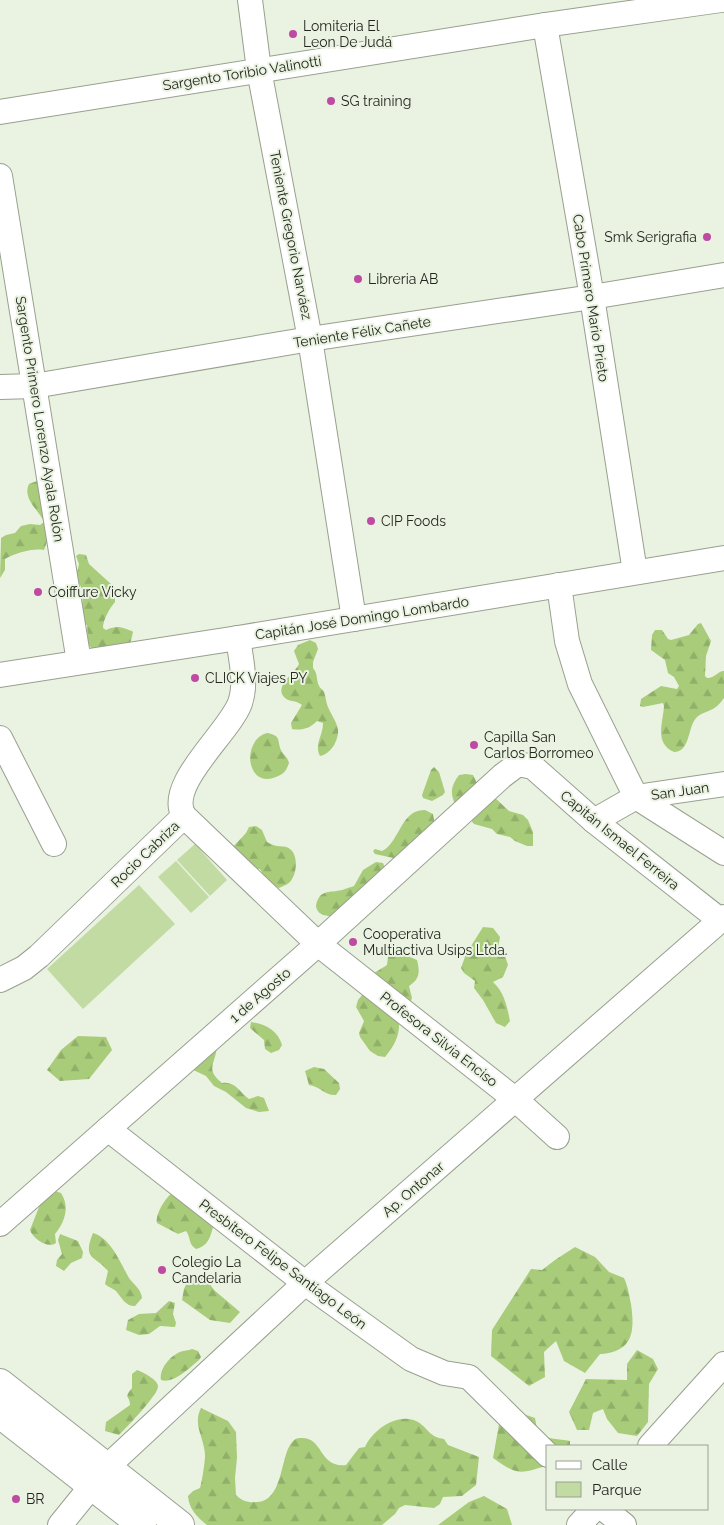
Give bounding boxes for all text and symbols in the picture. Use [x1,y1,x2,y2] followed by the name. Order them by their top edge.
[303,18,392,50] place label: Lomiteria El Leon De Judá
[287,28,299,40] marker: Lomiteria El Leon De Judá
[162,53,322,93] street label: Sargento Toribio Valinotti
[341,93,411,109] place label: SG training
[325,95,337,107] marker: SG training
[267,149,315,321] street label: Teniente Gregorio Narváez
[570,213,612,383] street label: Cabo Primero Mario Prieto
[604,229,697,245] place label: Smk Serigrafia
[701,231,713,243] marker: Smk Serigrafia
[368,271,438,287] place label: Libreria AB
[352,273,364,285] marker: Libreria AB
[13,295,67,543] street label: Sargento Primero Lorenzo Ayala Rolón
[292,313,432,351] street label: Teniente Félix Cañete
[381,513,446,529] place label: CIP Foods
[365,515,377,527] marker: CIP Foods
[48,584,137,600] place label: Coiffure Vicky
[32,586,44,598] marker: Coiffure Vicky
[254,593,470,643] street label: Capitán José Domingo Lombardo
[205,670,307,686] place label: CLICK Viajes PY
[189,672,201,684] marker: CLICK Viajes PY
[484,729,594,761] place label: Capilla San Carlos Borromeo
[468,739,480,751] marker: Capilla San Carlos Borromeo
[650,779,710,803] street label: San Juan
[557,787,683,893] street label: Capitán Ismael Ferreira
[108,818,182,890] street label: Rocio Cabriza
[363,926,507,958] place label: Cooperativa Multiactiva Usips Ltda.
[347,936,359,948] marker: Cooperativa Multiactiva Usips Ltda.
[226,964,294,1026] street label: 1 de Agosto
[377,988,501,1090] street label: Profesora Silvia Enciso
[379,1158,447,1220] street label: Ap. Ontonar
[196,1196,370,1332] street label: Presbítero Felipe Santiago León
[172,1254,241,1286] place label: Colegio La Candelaria
[156,1264,168,1276] marker: Colegio La Candelaria
[546,1445,709,1510] legend
[592,1456,628,1474] text: Calle
[592,1481,642,1499] text: Parque
[26,1491,44,1507] place label: BR
[10,1493,22,1505] marker: BR

